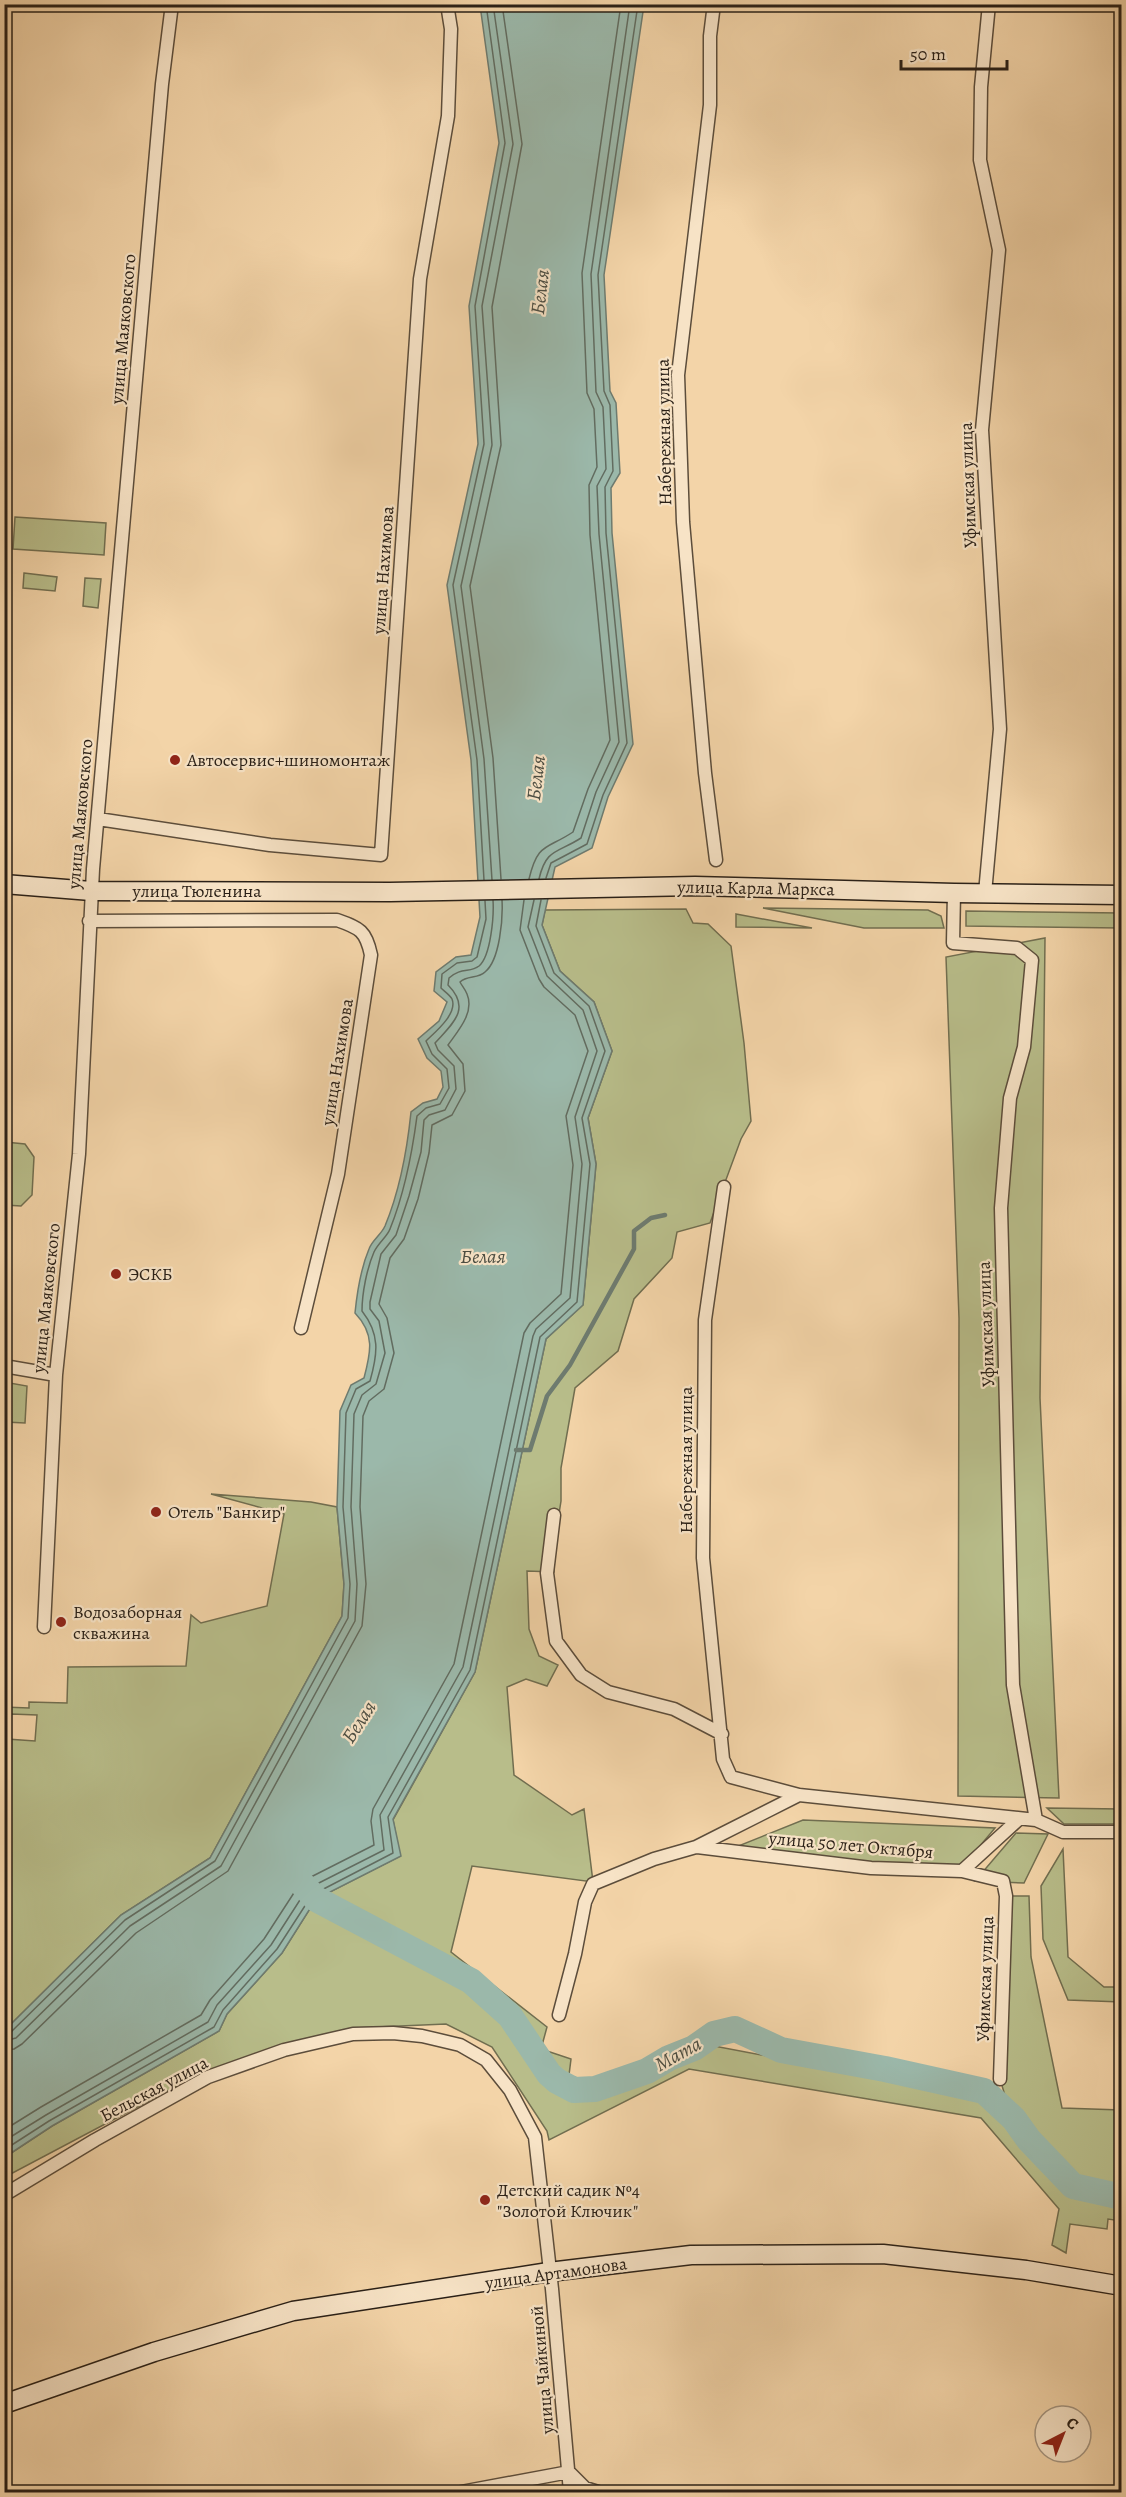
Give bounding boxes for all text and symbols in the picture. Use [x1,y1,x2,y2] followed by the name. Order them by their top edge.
[901,33,1008,71] scale bar
[910,42,946,66] text: 50 m
[104,253,142,406] street label: улица Маяковского
[524,268,556,316] water label: Белая
[651,358,677,506] street label: Набережная улица
[954,421,982,548] street label: Уфимская улица
[366,504,399,636] street label: улица Нахимова
[61,738,99,891] street label: улица Маяковского
[186,748,391,772] place label: Автосервис+шиномонтаж
[168,753,182,767] marker: Автосервис+шиномонтаж
[520,754,552,802] water label: Белая
[676,875,835,901] street label: улица Карла Маркса
[132,879,262,903] street label: улица Тюленина
[315,996,359,1128] street label: улица Нахимова
[26,1222,66,1375] street label: улица Маяковского
[460,1243,506,1270] water label: Белая
[972,1260,1000,1387] street label: Уфимская улица
[128,1262,173,1286] place label: ЭСКБ
[109,1267,123,1281] marker: ЭСКБ
[674,1386,698,1534] street label: Набережная улица
[168,1500,285,1524] place label: Отель "Банкир"
[149,1505,163,1519] marker: Отель "Банкир"
[73,1600,182,1645] place label: Водозаборная скважина
[54,1615,68,1629] marker: Водозаборная скважина
[335,1696,383,1748] water label: Белая
[767,1826,934,1864] street label: улица 50 лет Октября
[971,1915,999,2042] street label: Уфимская улица
[650,2030,706,2078] water label: Мата
[96,2050,213,2128] street label: Бельская улица
[497,2178,640,2223] place label: Детский садик №4 "Золотой Ключик"
[478,2193,492,2207] marker: Детский садик №4 "Золотой Ключик"
[483,2251,629,2295] street label: улица Артамонова
[524,2305,560,2436] street label: улица Чайкиной
[1033,2404,1093,2464] north arrow
[1061,2412,1083,2435] text: С

